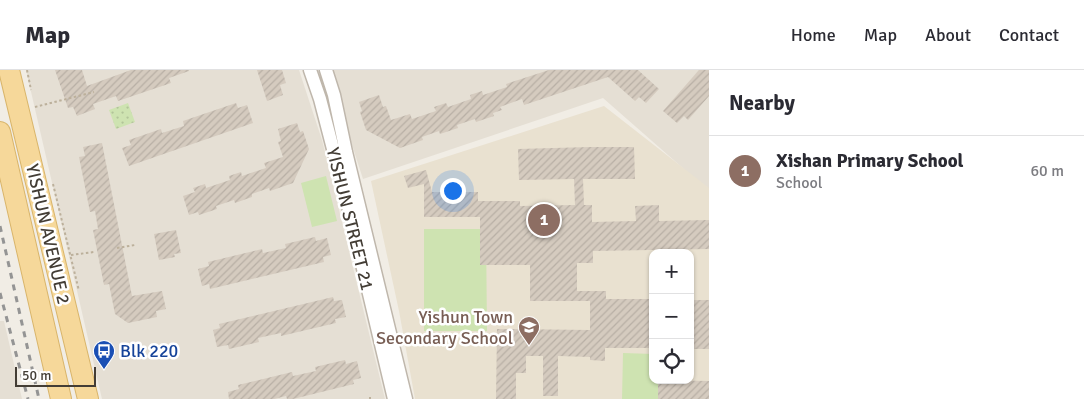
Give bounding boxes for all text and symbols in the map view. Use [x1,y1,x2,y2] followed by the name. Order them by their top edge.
[25,20,70,50] text: Map
[791,24,836,46] text: Home
[864,24,897,46] text: Map
[925,24,971,46] text: About
[999,24,1059,46] text: Contact
[729,90,795,116] text: Nearby
[322,145,378,293] street label: YISHUN STREET 21
[776,149,964,173] text: Xishan Primary School
[741,161,749,181] text: 1
[1030,161,1064,181] text: 60 m
[21,162,75,306] street label: YISHUN AVENUE 2
[776,173,822,193] text: School
[440,178,466,204] your location
[528,201,560,239] pin: 1
[649,249,694,384] map controls
[649,249,694,294] button: +
[649,294,694,339] button: −
[376,306,513,349] place label: Yishun Town Secondary School
[517,315,541,346] school or university icon: Yishun Town Secondary School
[92,339,116,370] bus stop icon: Blk 220
[649,339,694,384] button: locate
[120,340,178,362] place label: Blk 220
[15,364,96,387] scale bar
[22,367,51,384] text: 50 m

